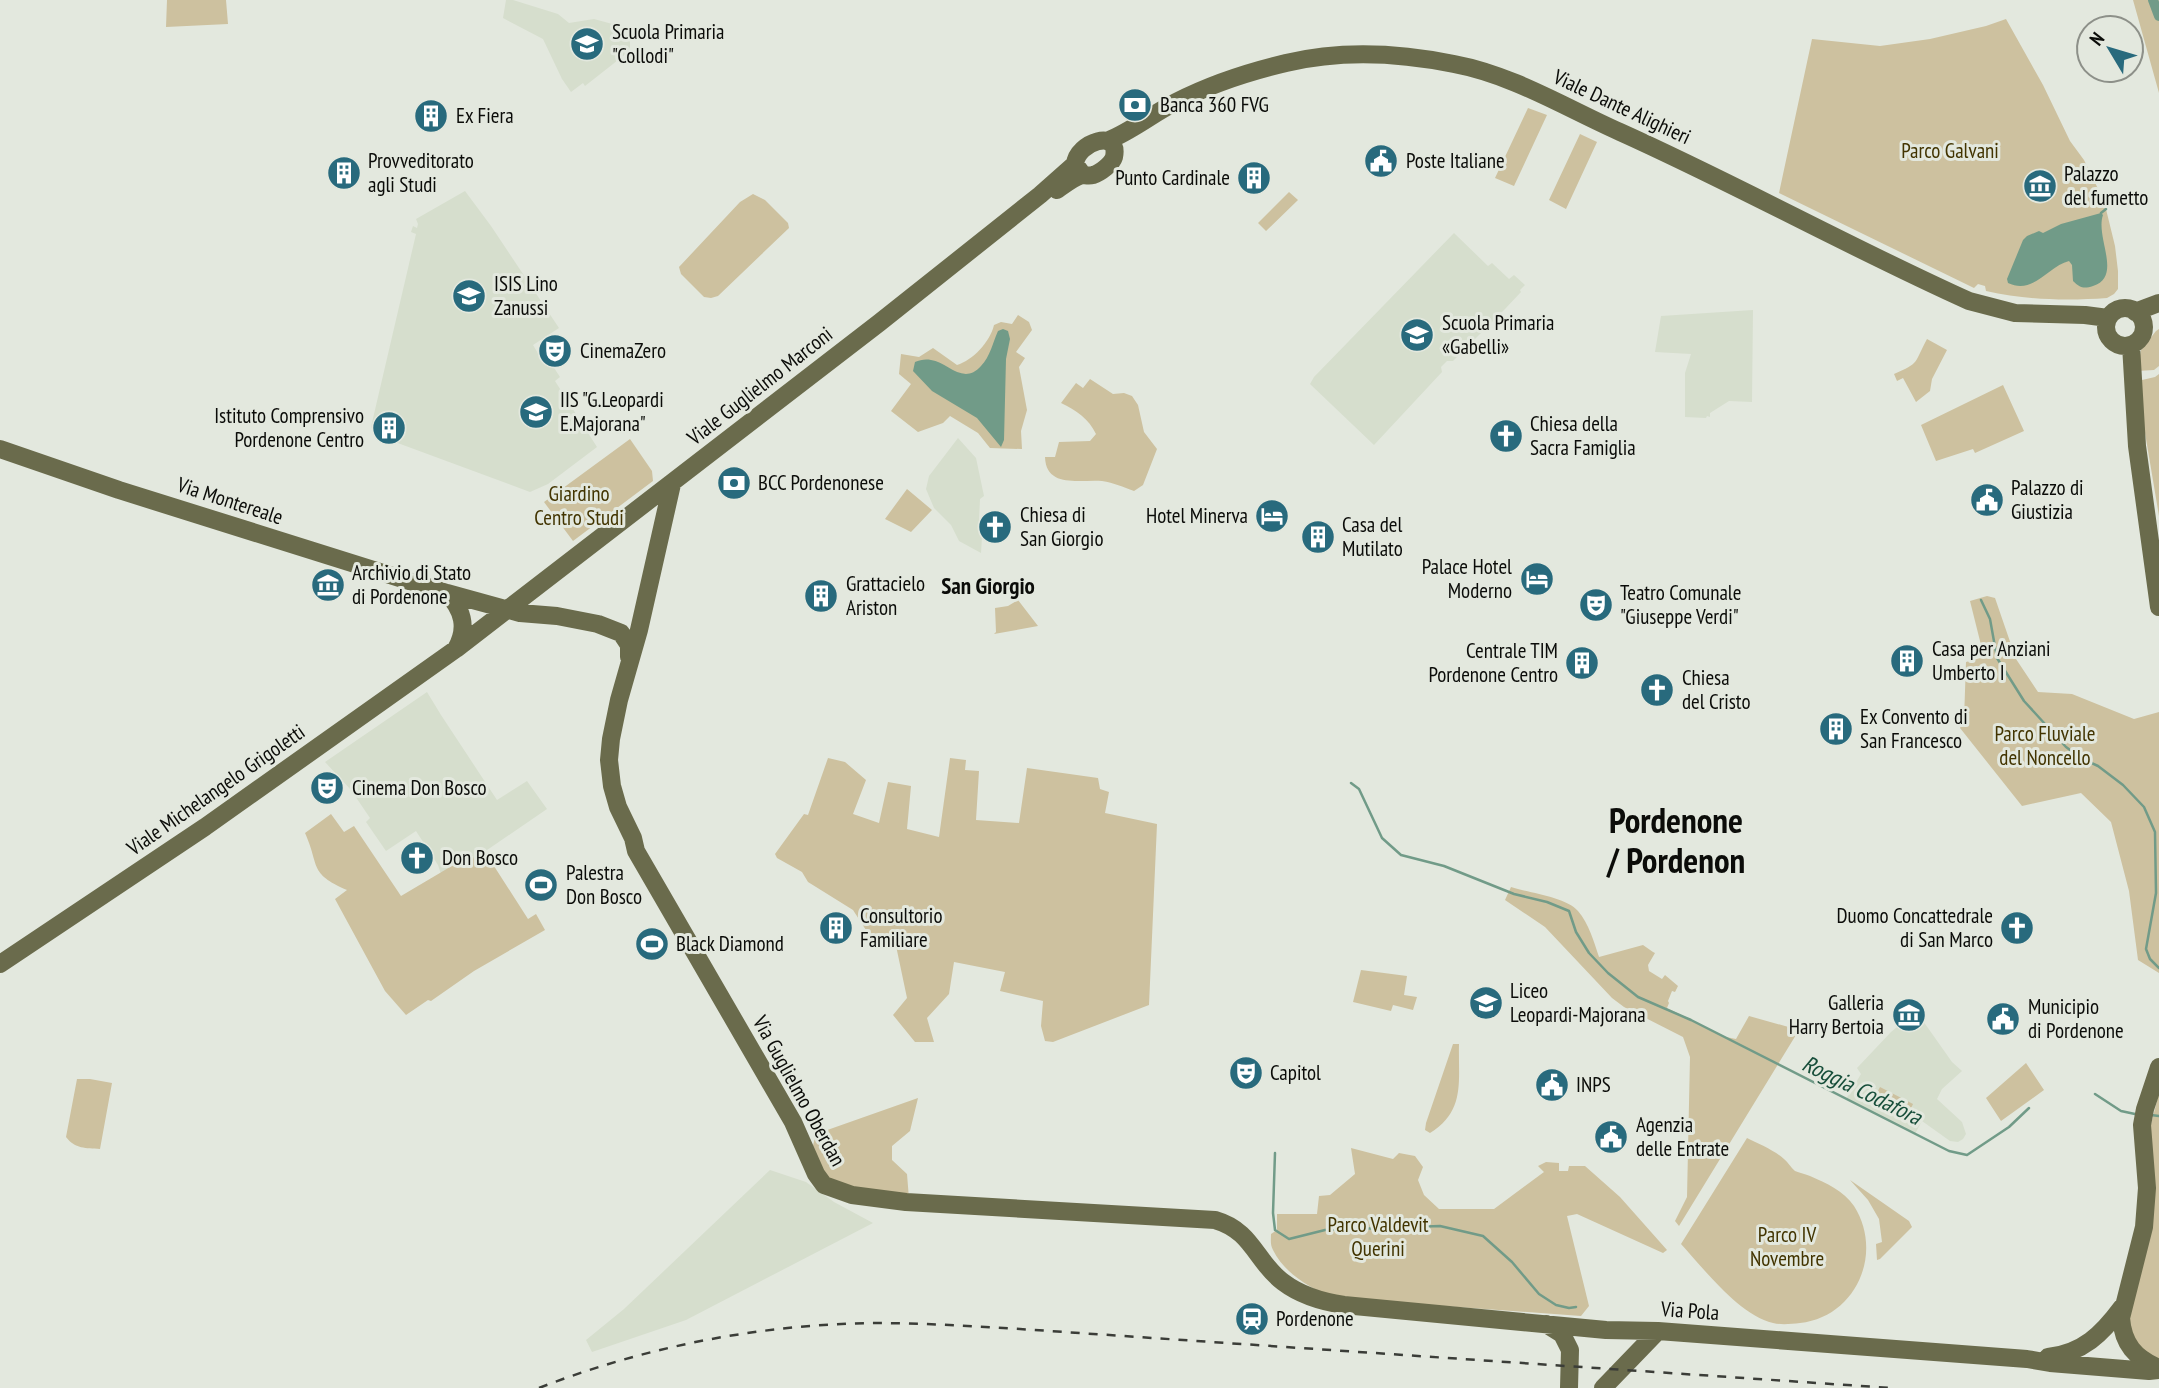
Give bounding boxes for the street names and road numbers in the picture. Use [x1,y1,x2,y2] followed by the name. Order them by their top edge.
[1548,62,1695,150] street label: Viale Dante Alighieri
[681,321,838,451] street label: Viale Guglielmo Marconi
[173,470,286,530] street label: Via Montereale
[121,718,310,862] street label: Viale Michelangelo Grigoletti
[747,1010,852,1171] street label: Via Guglielmo Oberdan
[1659,1295,1720,1326] street label: Via Pola

